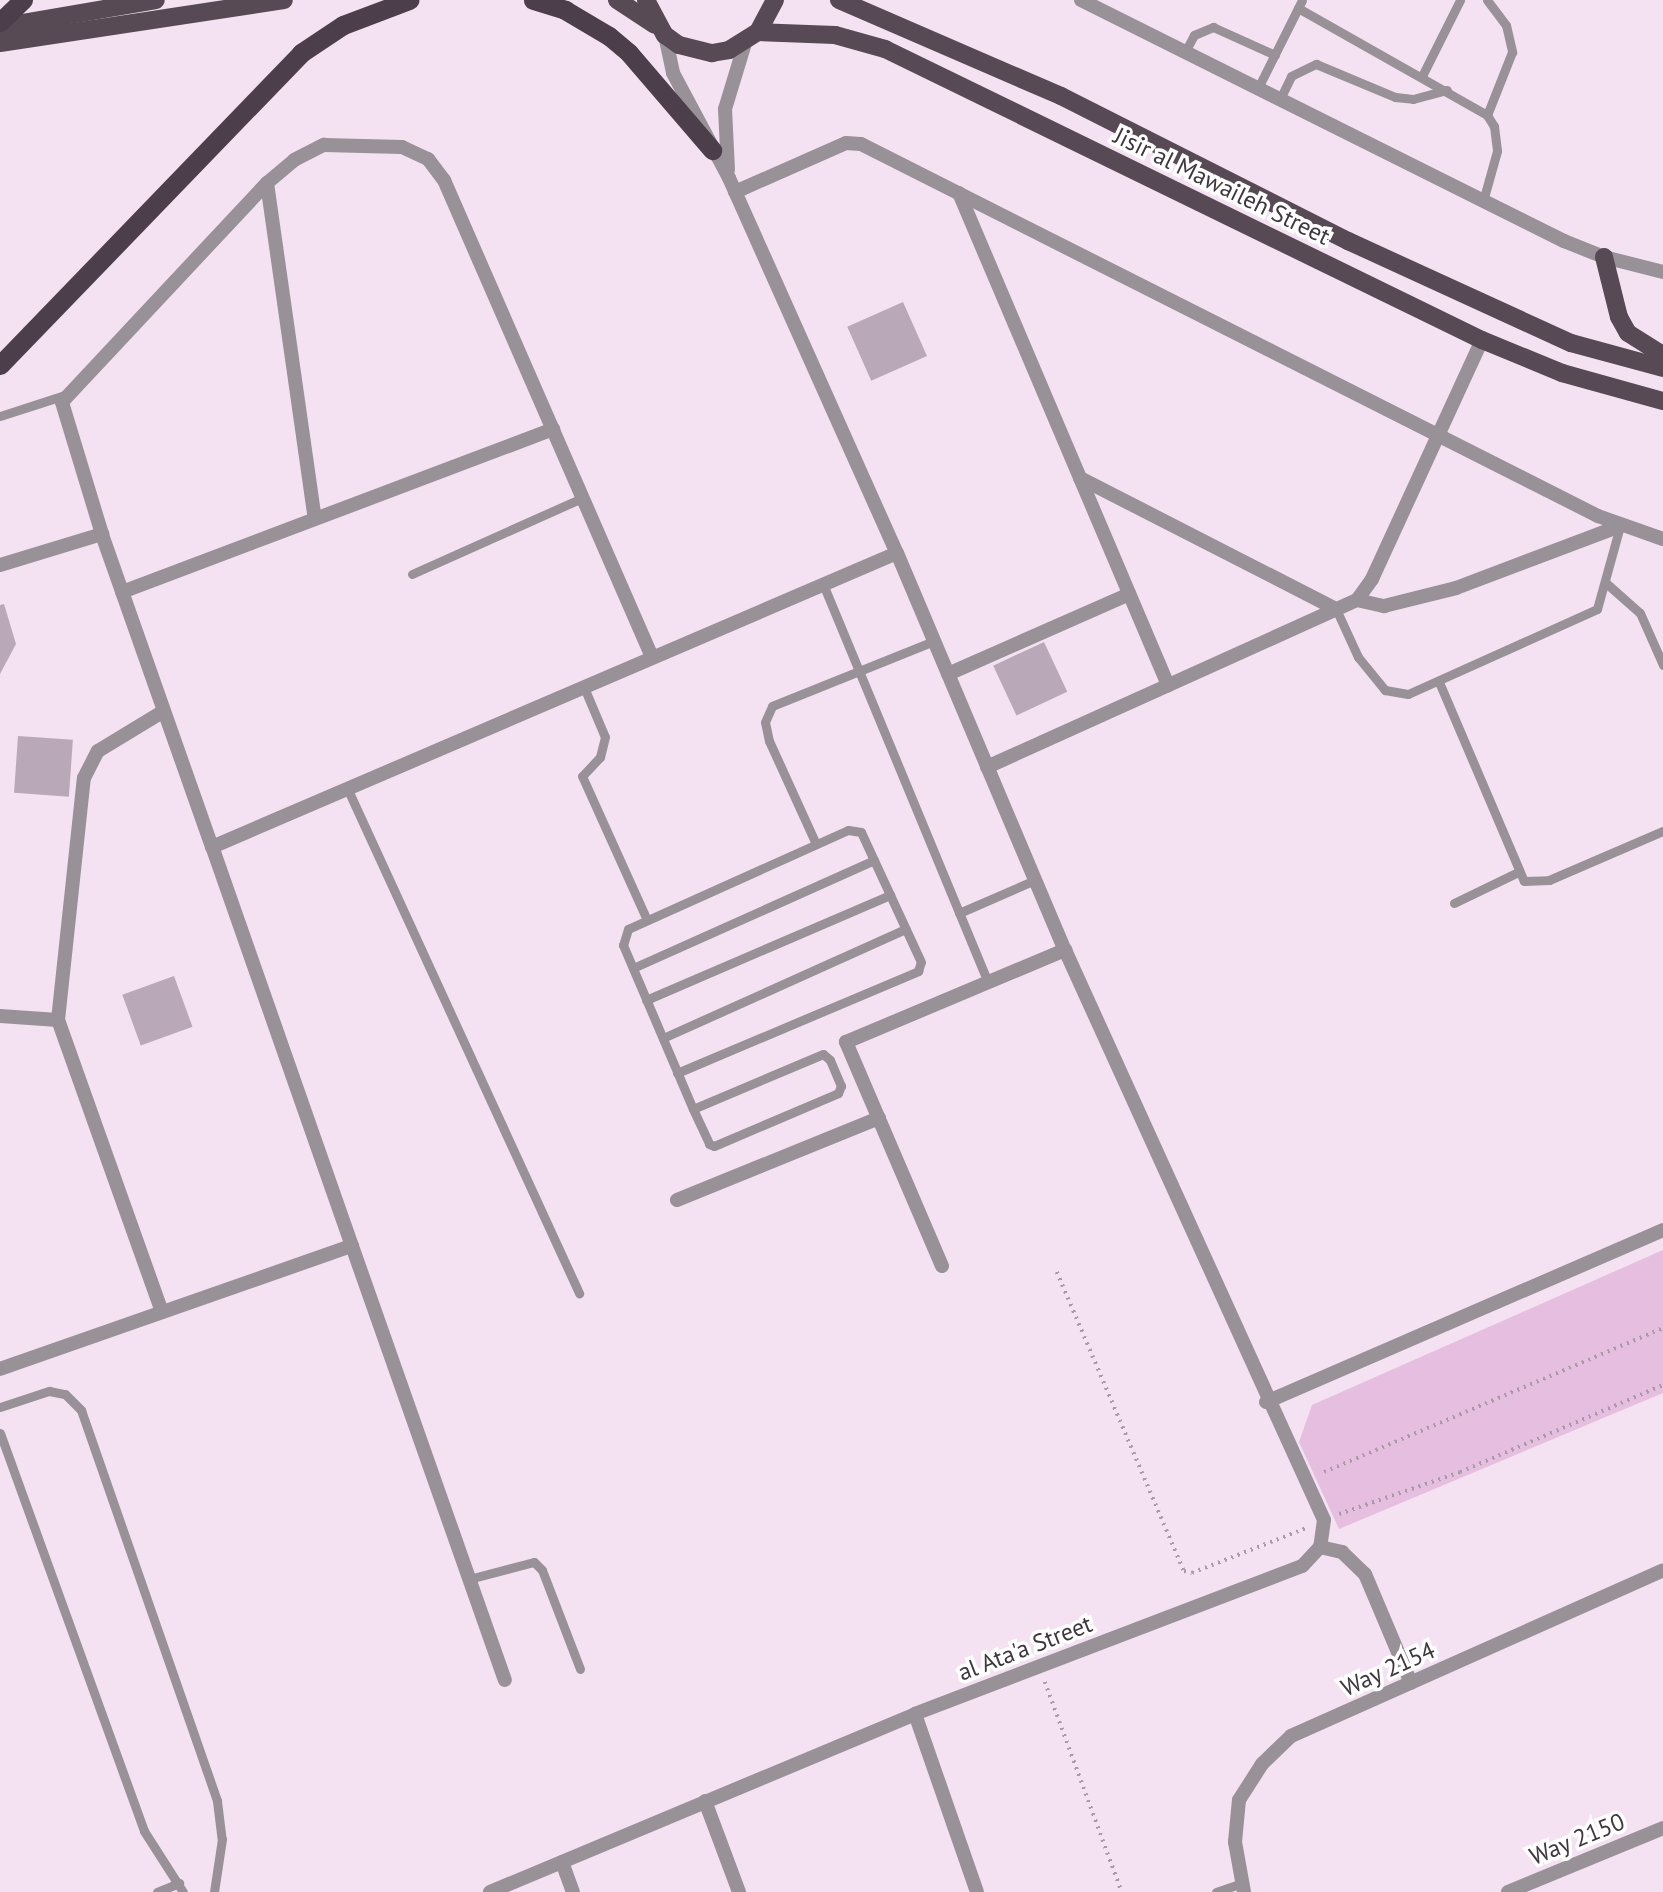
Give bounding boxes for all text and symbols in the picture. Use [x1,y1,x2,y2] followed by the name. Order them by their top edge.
[1109,121,1335,251] street label: Jisir al Mawaileh Street
[953,1609,1097,1687] street label: al Ata'a Street
[1336,1635,1440,1703] street label: Way 2154
[1525,1807,1629,1871] street label: Way 2150

